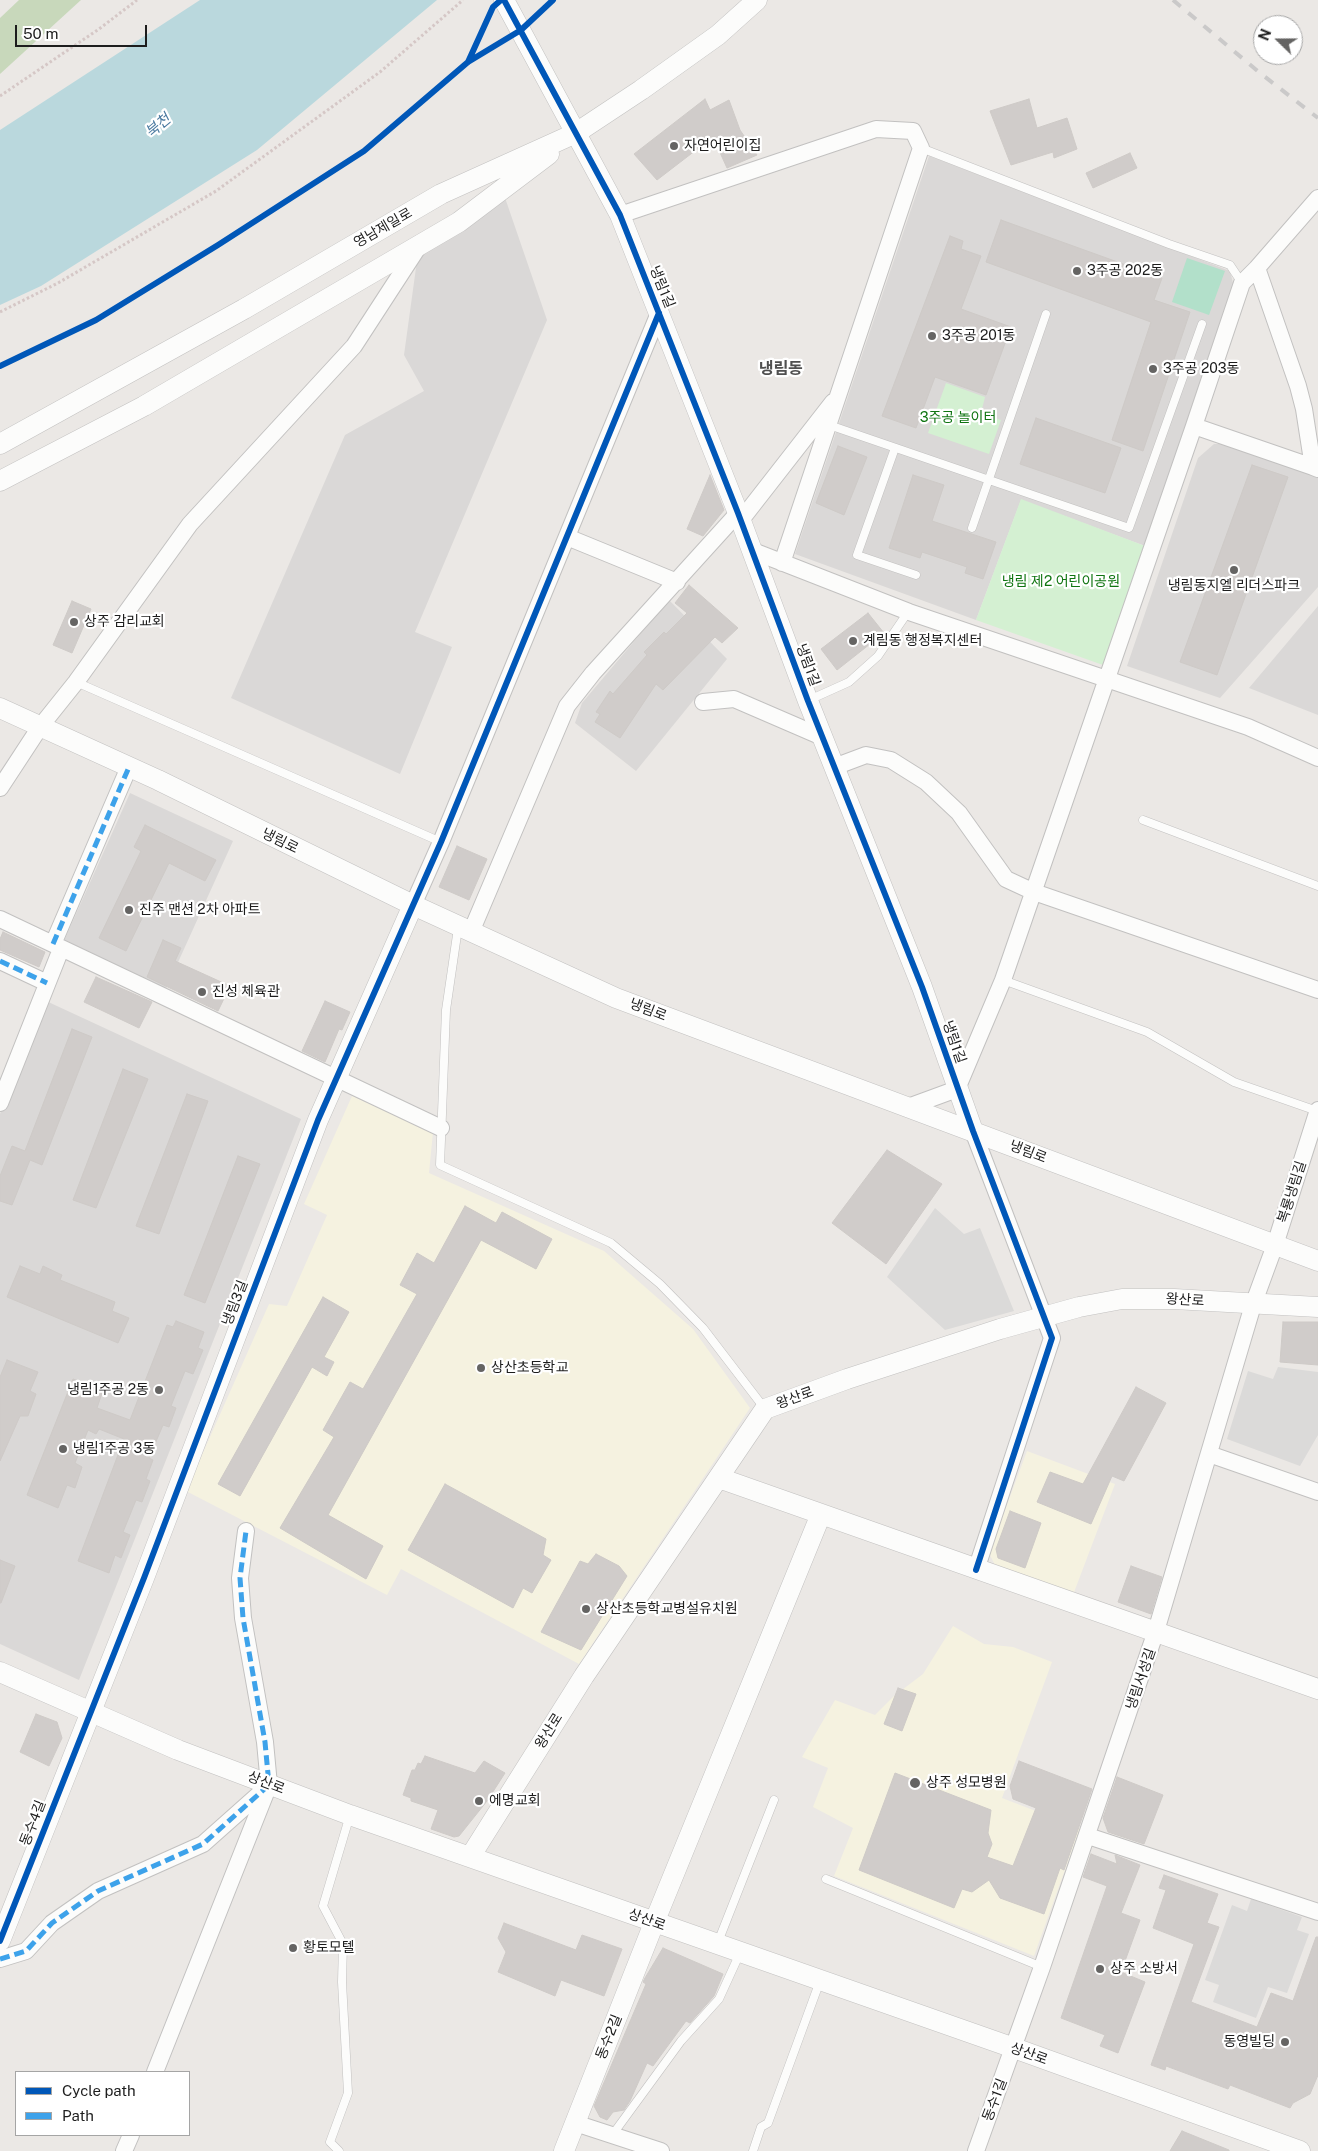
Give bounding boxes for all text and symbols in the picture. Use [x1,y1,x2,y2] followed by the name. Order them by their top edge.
[18,15,150,47] scale bar
[1253,15,1303,65] north arrow
[23,25,58,42] text: 50 m
[1256,27,1274,43] text: N
[142,110,174,142] water label: 북천
[684,138,761,154] place label: 자연어린이집
[668,140,680,152] marker: 자연어린이집
[351,205,415,251] street label: 영남제일로
[646,263,678,311] street label: 냉림1길
[1087,263,1163,279] place label: 3주공 202동
[1071,265,1083,277] marker: 3주공 202동
[942,328,1015,344] place label: 3주공 201동
[926,330,938,342] marker: 3주공 201동
[759,359,803,379] district label: 냉림동
[1163,361,1240,377] place label: 3주공 203동
[1147,363,1159,375] marker: 3주공 203동
[920,410,996,426] park label: 3주공 놀이터
[1228,564,1240,576] marker: 냉림동지엘 리더스파크
[1002,574,1120,590] park label: 냉림 제2 어린이공원
[1168,578,1300,594] place label: 냉림동지엘 리더스파크
[84,614,165,630] place label: 상주 감리교회
[68,616,80,628] marker: 상주 감리교회
[863,633,982,649] place label: 계림동 행정복지센터
[847,635,859,647] marker: 계림동 행정복지센터
[793,641,823,689] street label: 냉림1길
[259,825,301,857] street label: 냉림로
[139,902,261,918] place label: 진주 맨션 2차 아파트
[123,904,135,916] marker: 진주 맨션 2차 아파트
[212,984,280,1000] place label: 진성 체육관
[196,986,208,998] marker: 진성 체육관
[627,995,669,1025] street label: 냉림로
[939,1018,969,1066] street label: 냉림1길
[1007,1137,1049,1167] street label: 냉림로
[1274,1159,1310,1225] street label: 복룡냉림길
[219,1278,251,1328] street label: 냉림3길
[1165,1291,1205,1309] street label: 왕산로
[491,1360,568,1376] place label: 상산초등학교
[475,1362,487,1374] marker: 상산초등학교
[67,1382,149,1398] place label: 냉림1주공 2동
[774,1383,816,1413] street label: 왕산로
[153,1384,165,1396] marker: 냉림1주공 2동
[73,1441,155,1457] place label: 냉림1주공 3동
[57,1443,69,1455] marker: 냉림1주공 3동
[596,1601,738,1617] place label: 상산초등학교병설유치원
[580,1603,592,1615] marker: 상산초등학교병설유치원
[1123,1646,1159,1712] street label: 냉림서성길
[532,1710,566,1752] street label: 왕산로
[245,1768,287,1798] street label: 상산로
[926,1775,1007,1791] place label: 상주 성모병원
[908,1776,922,1790] marker: 상주 성모병원
[489,1793,541,1809] place label: 에명교회
[473,1795,485,1807] marker: 에명교회
[17,1798,49,1848] street label: 동수4길
[626,1905,668,1935] street label: 상산로
[303,1940,355,1956] place label: 황토모텔
[287,1942,299,1954] marker: 황토모텔
[1110,1961,1178,1977] place label: 상주 소방서
[1094,1963,1106,1975] marker: 상주 소방서
[592,2012,626,2062] street label: 동수2길
[1223,2034,1275,2050] place label: 동영빌딩
[1279,2036,1291,2048] marker: 동영빌딩
[1008,2039,1050,2069] street label: 상산로
[15,2071,190,2136] legend
[979,2076,1011,2124] street label: 동수1길
[62,2082,136,2099] text: Cycle path
[62,2107,94,2124] text: Path

